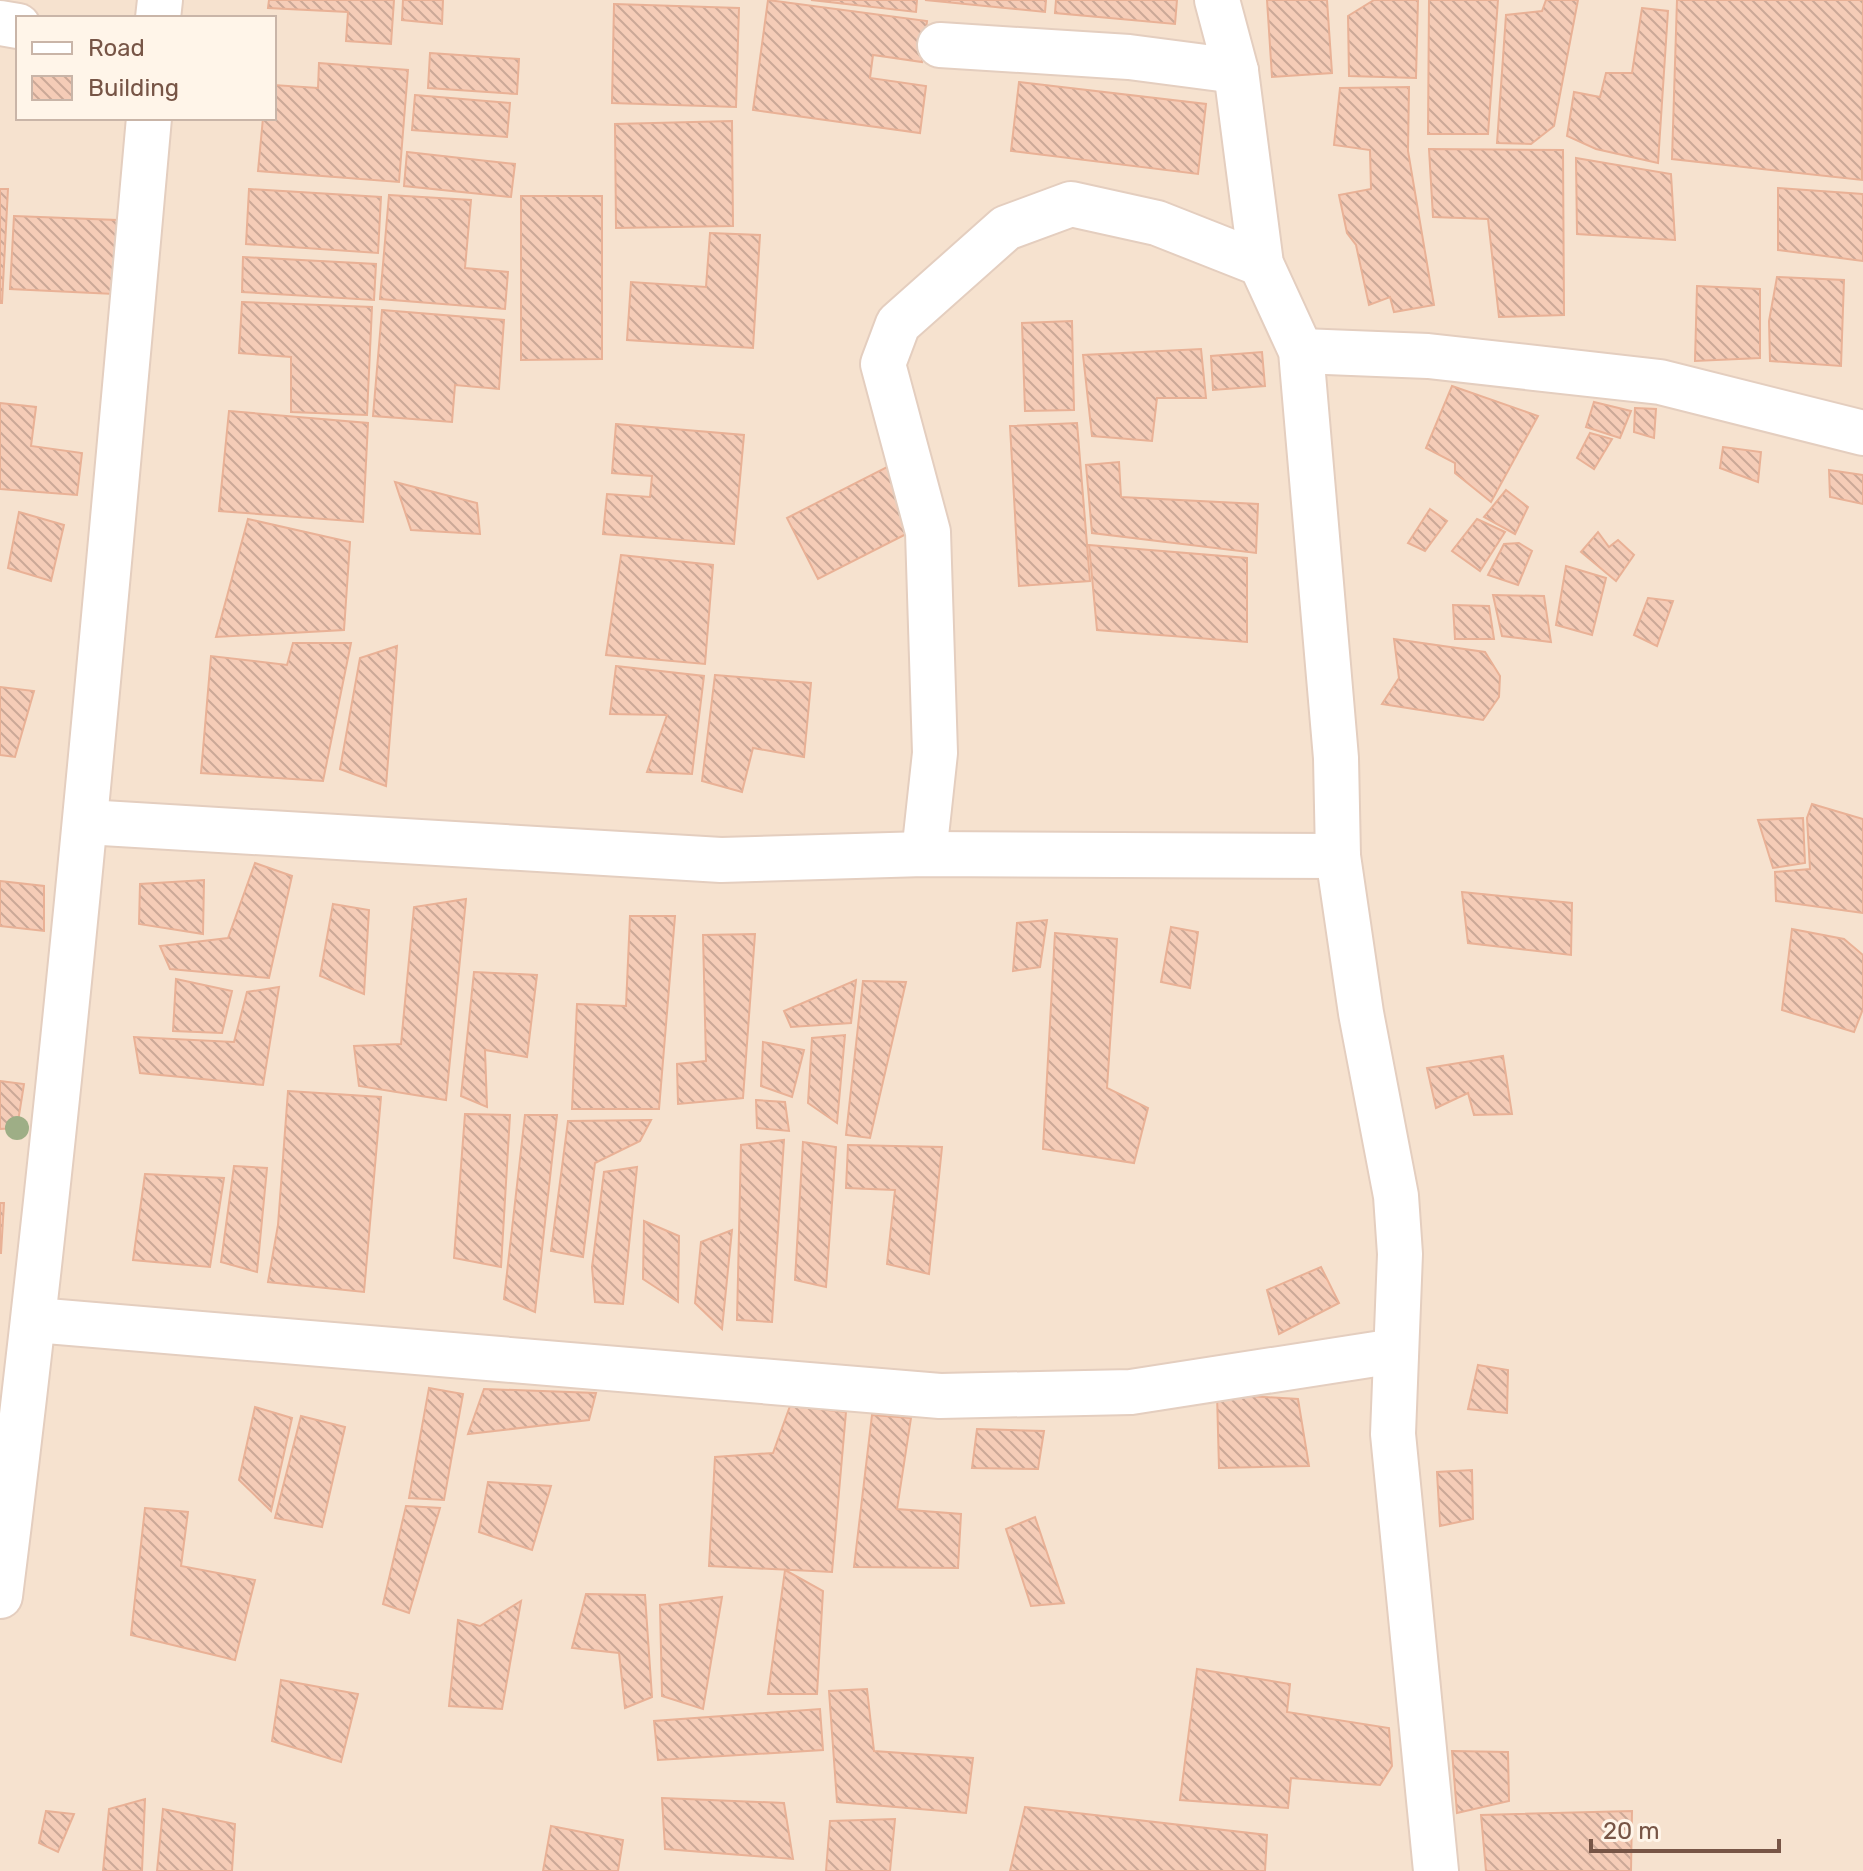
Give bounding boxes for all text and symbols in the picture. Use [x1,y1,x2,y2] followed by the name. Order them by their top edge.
[16,16,276,120] legend
[88,34,145,62] text: Road
[88,74,179,102] text: Building
[1591,1803,1779,1853] scale bar
[1603,1817,1660,1845] text: 20 m

